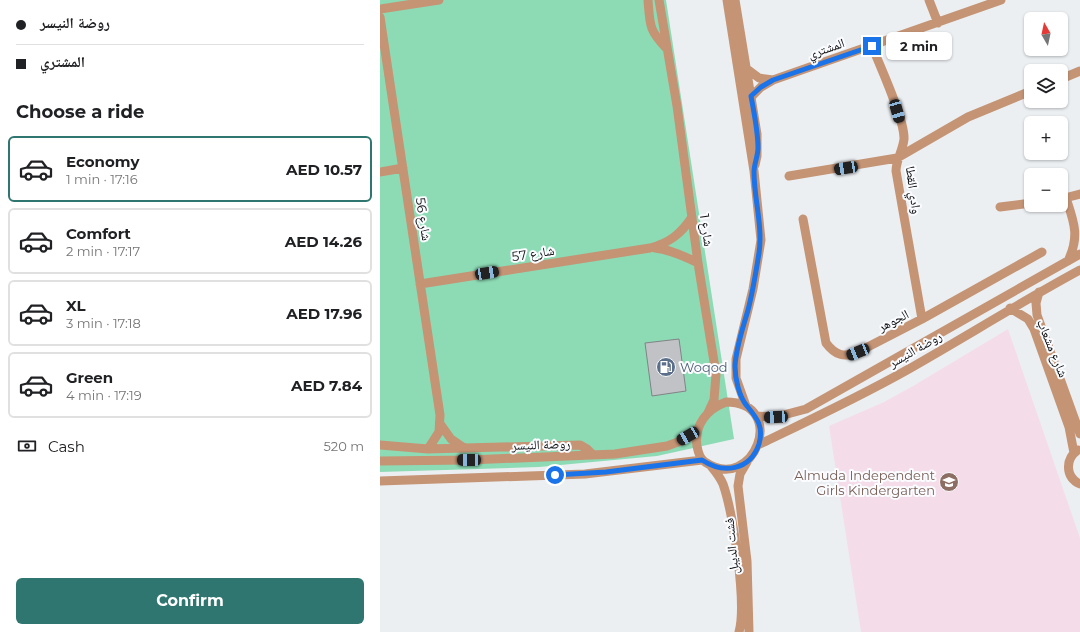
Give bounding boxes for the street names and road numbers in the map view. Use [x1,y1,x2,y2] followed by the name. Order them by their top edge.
[806,34,848,65] street label: المشتري
[899,165,925,216] street label: وادي القطا
[411,196,435,242] street label: شارع 56
[695,213,717,248] street label: شارع 1
[511,242,556,266] street label: شارع 57
[874,306,912,336] street label: الجوهر
[1032,317,1072,380] street label: شارع مشعاب
[885,327,945,372] street label: روضة النيسر
[510,435,571,454] street label: روضة النيسر
[721,517,742,575] street label: فشت الديبل

